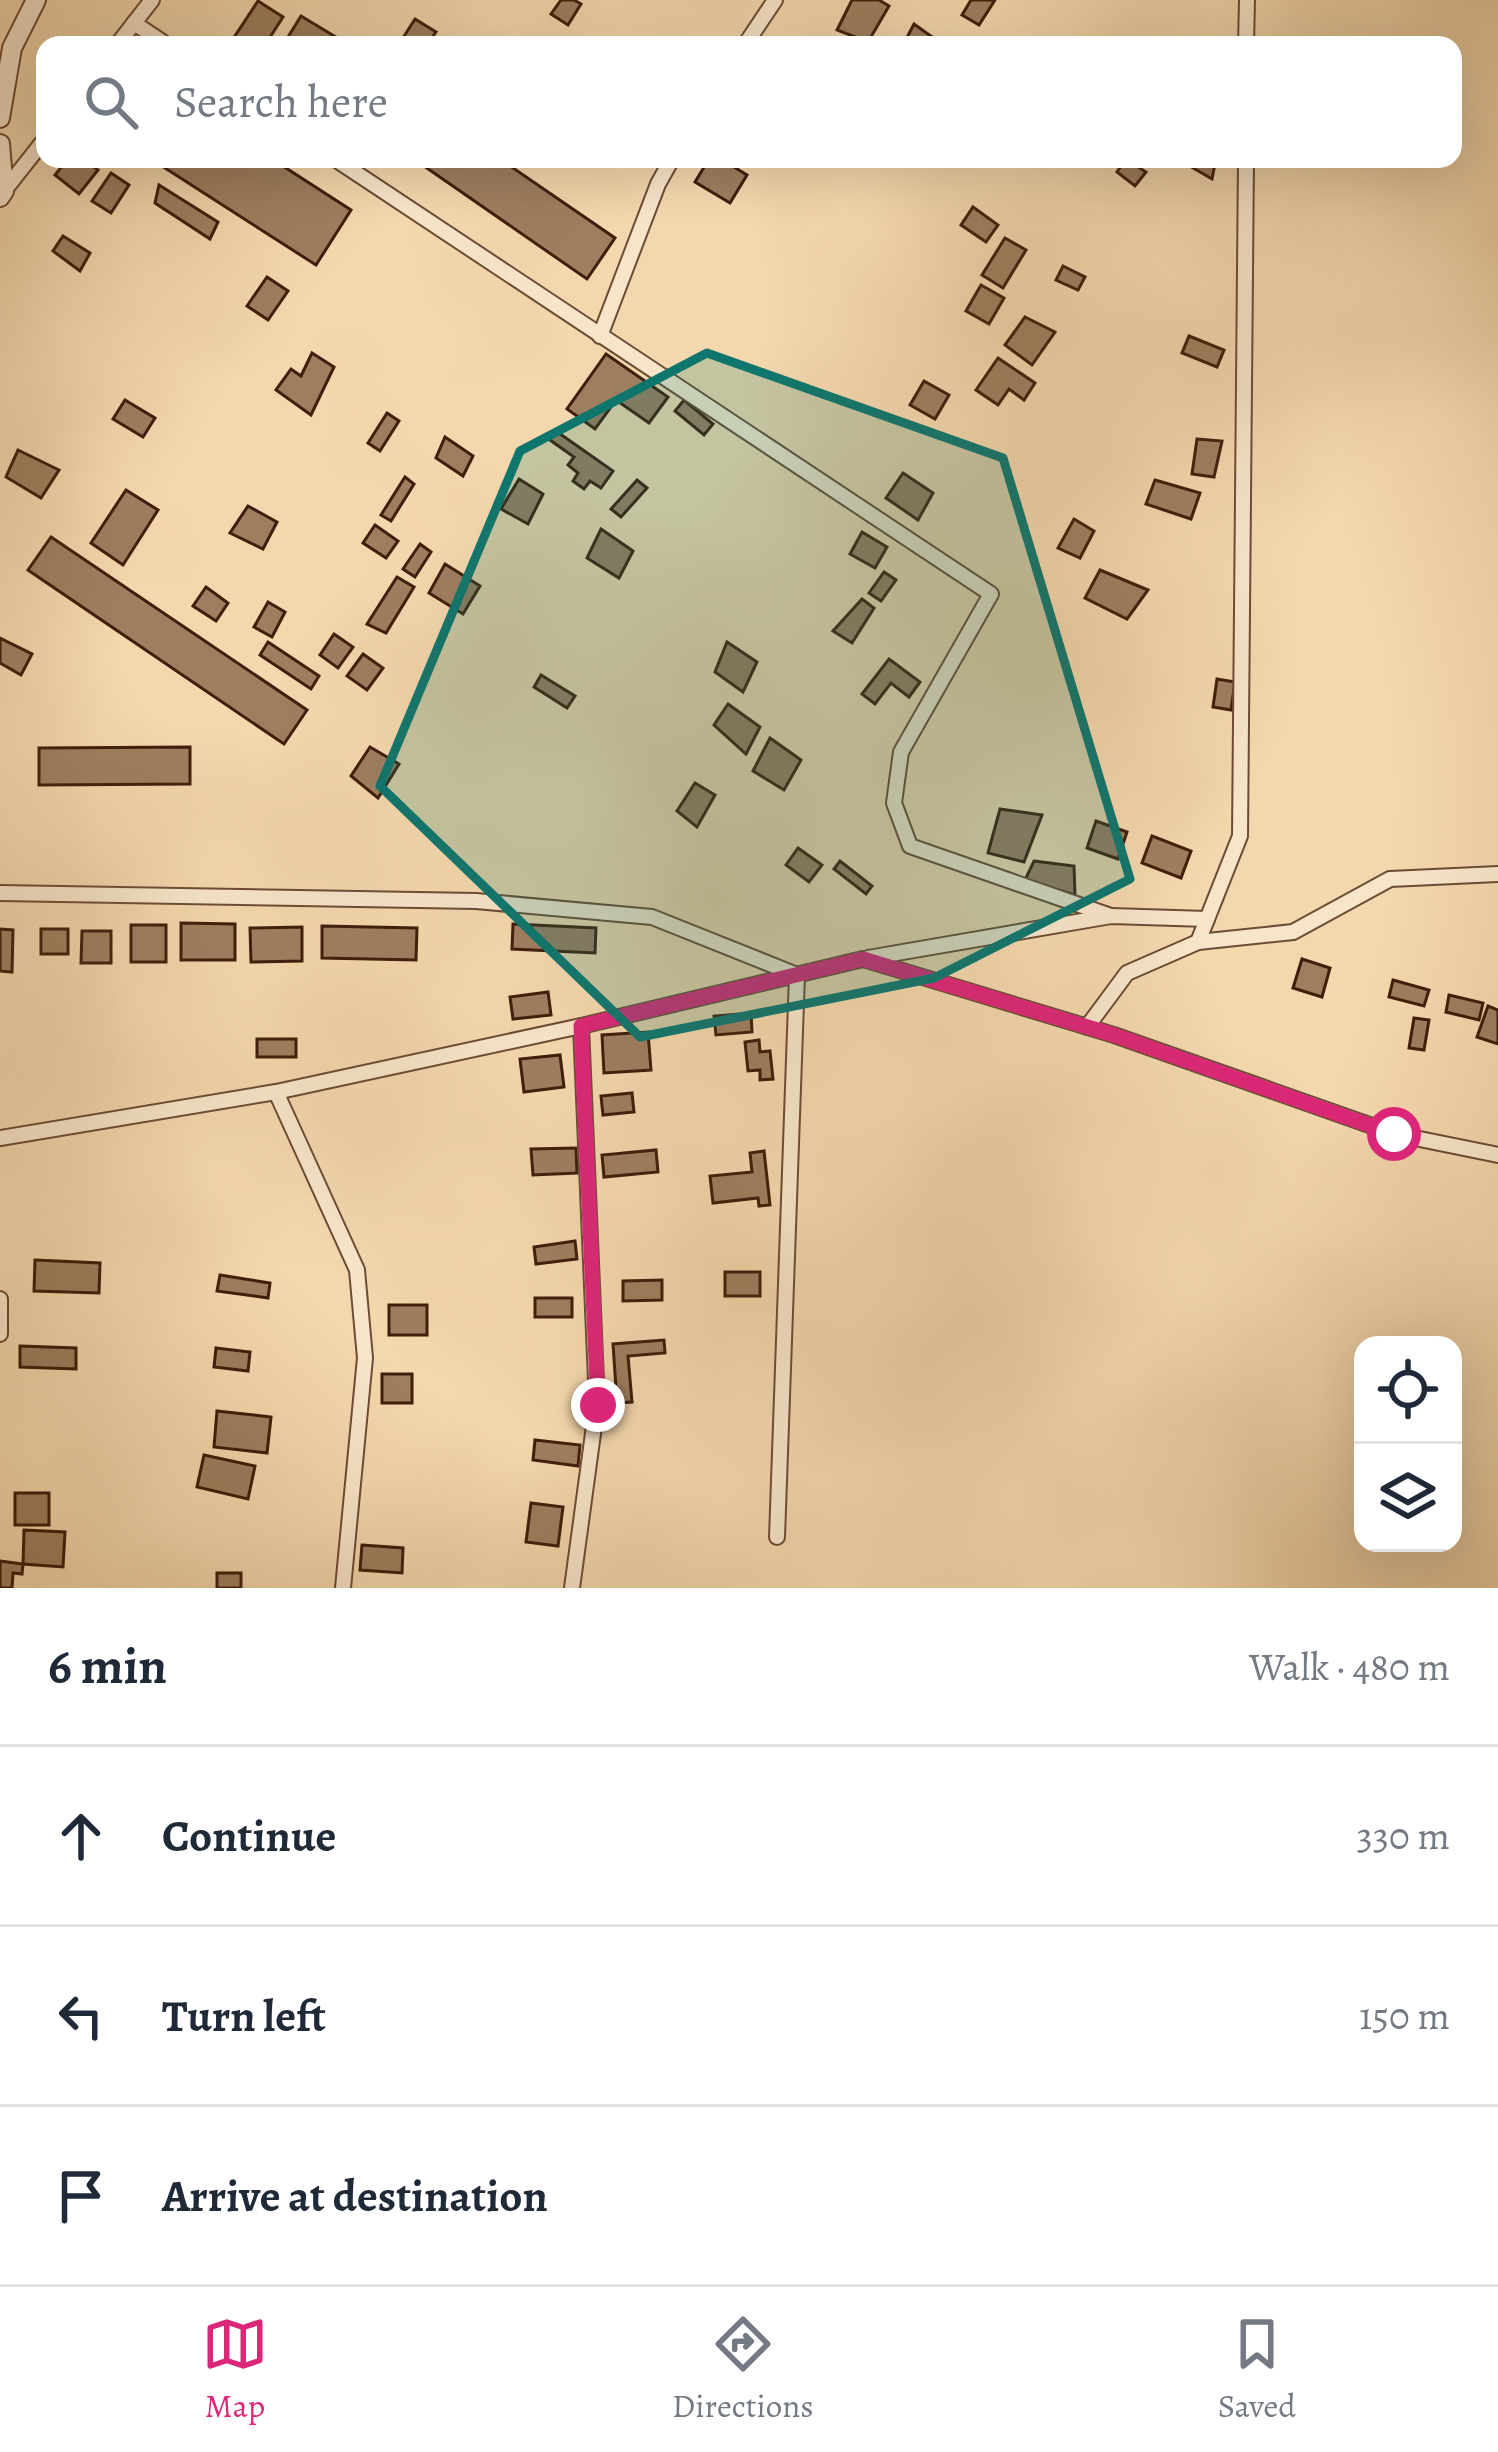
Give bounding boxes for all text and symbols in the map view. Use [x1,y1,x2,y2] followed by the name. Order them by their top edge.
[36,36,1462,168] search box
[78,69,144,135] icon: search
[174,71,388,133] text: Search here
[1367,1107,1421,1161] route start
[1354,1336,1462,1552] map controls
[1354,1336,1462,1444] button: locate
[571,1378,625,1432] route end
[1354,1444,1462,1552] button: layers
[48,1631,167,1701] text: 6 min
[1249,1640,1450,1693] text: Walk · 480 m
[48,1803,114,1869] icon: ahead
[162,1805,336,1867] text: Continue
[1357,1809,1450,1862] text: 330 m
[48,1983,114,2049] icon: left
[162,1985,326,2047] text: Turn left
[1359,1989,1450,2042] text: 150 m
[48,2163,114,2229] icon: arrive
[162,2165,548,2227] text: Arrive at destination
[202,2311,268,2428] tab: Map
[672,2311,814,2428] tab: Directions
[1218,2311,1296,2428] tab: Saved

